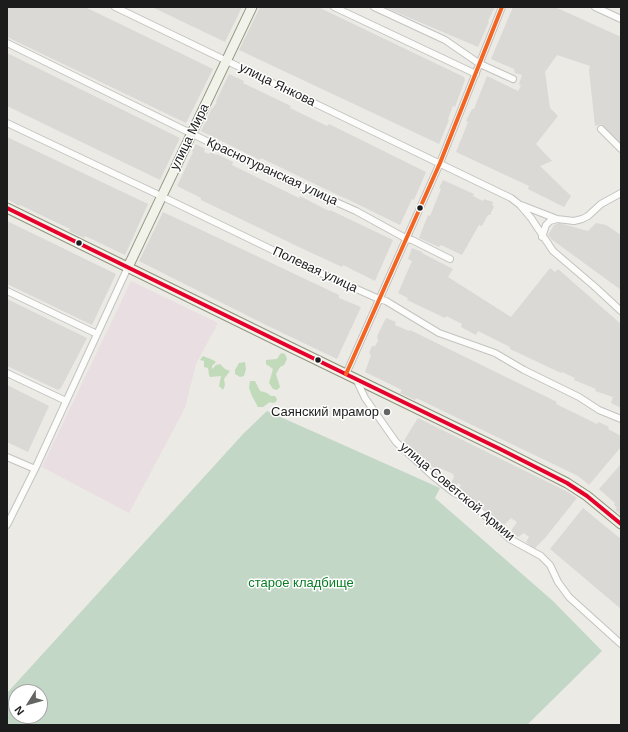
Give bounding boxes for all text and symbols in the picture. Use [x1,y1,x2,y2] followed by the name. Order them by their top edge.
[236,60,318,110] street label: улица Янкова
[167,101,213,173] street label: улица Мира
[204,135,340,209] street label: Краснотуранская улица
[415,203,425,213] unlabelled marker
[74,238,84,248] unlabelled marker
[270,244,360,296] street label: Полевая улица
[313,355,323,365] unlabelled marker
[271,404,379,420] place label: Саянский мрамор
[382,407,392,417] marker: Саянский мрамор
[396,439,518,545] street label: улица Советской Армии
[248,575,354,591] park label: старое кладбище
[8,684,48,724] north arrow
[12,704,26,717] text: N

